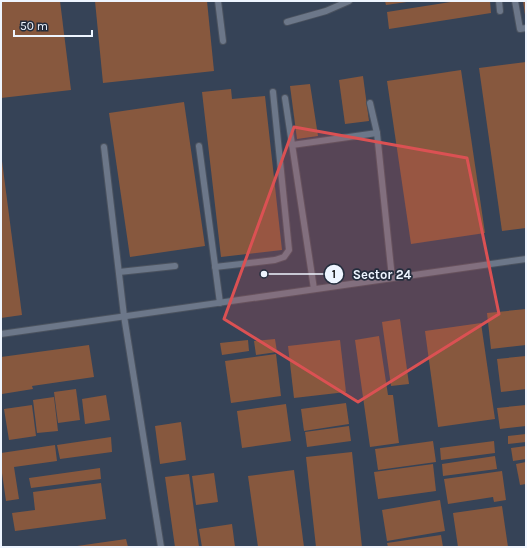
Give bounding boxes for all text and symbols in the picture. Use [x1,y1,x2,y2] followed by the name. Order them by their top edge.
[14,12,92,38] scale bar
[20,19,48,33] text: 50 m
[324,262,419,286] callout: Sector 24
[332,267,336,281] text: 1
[353,267,412,282] text: Sector 24

